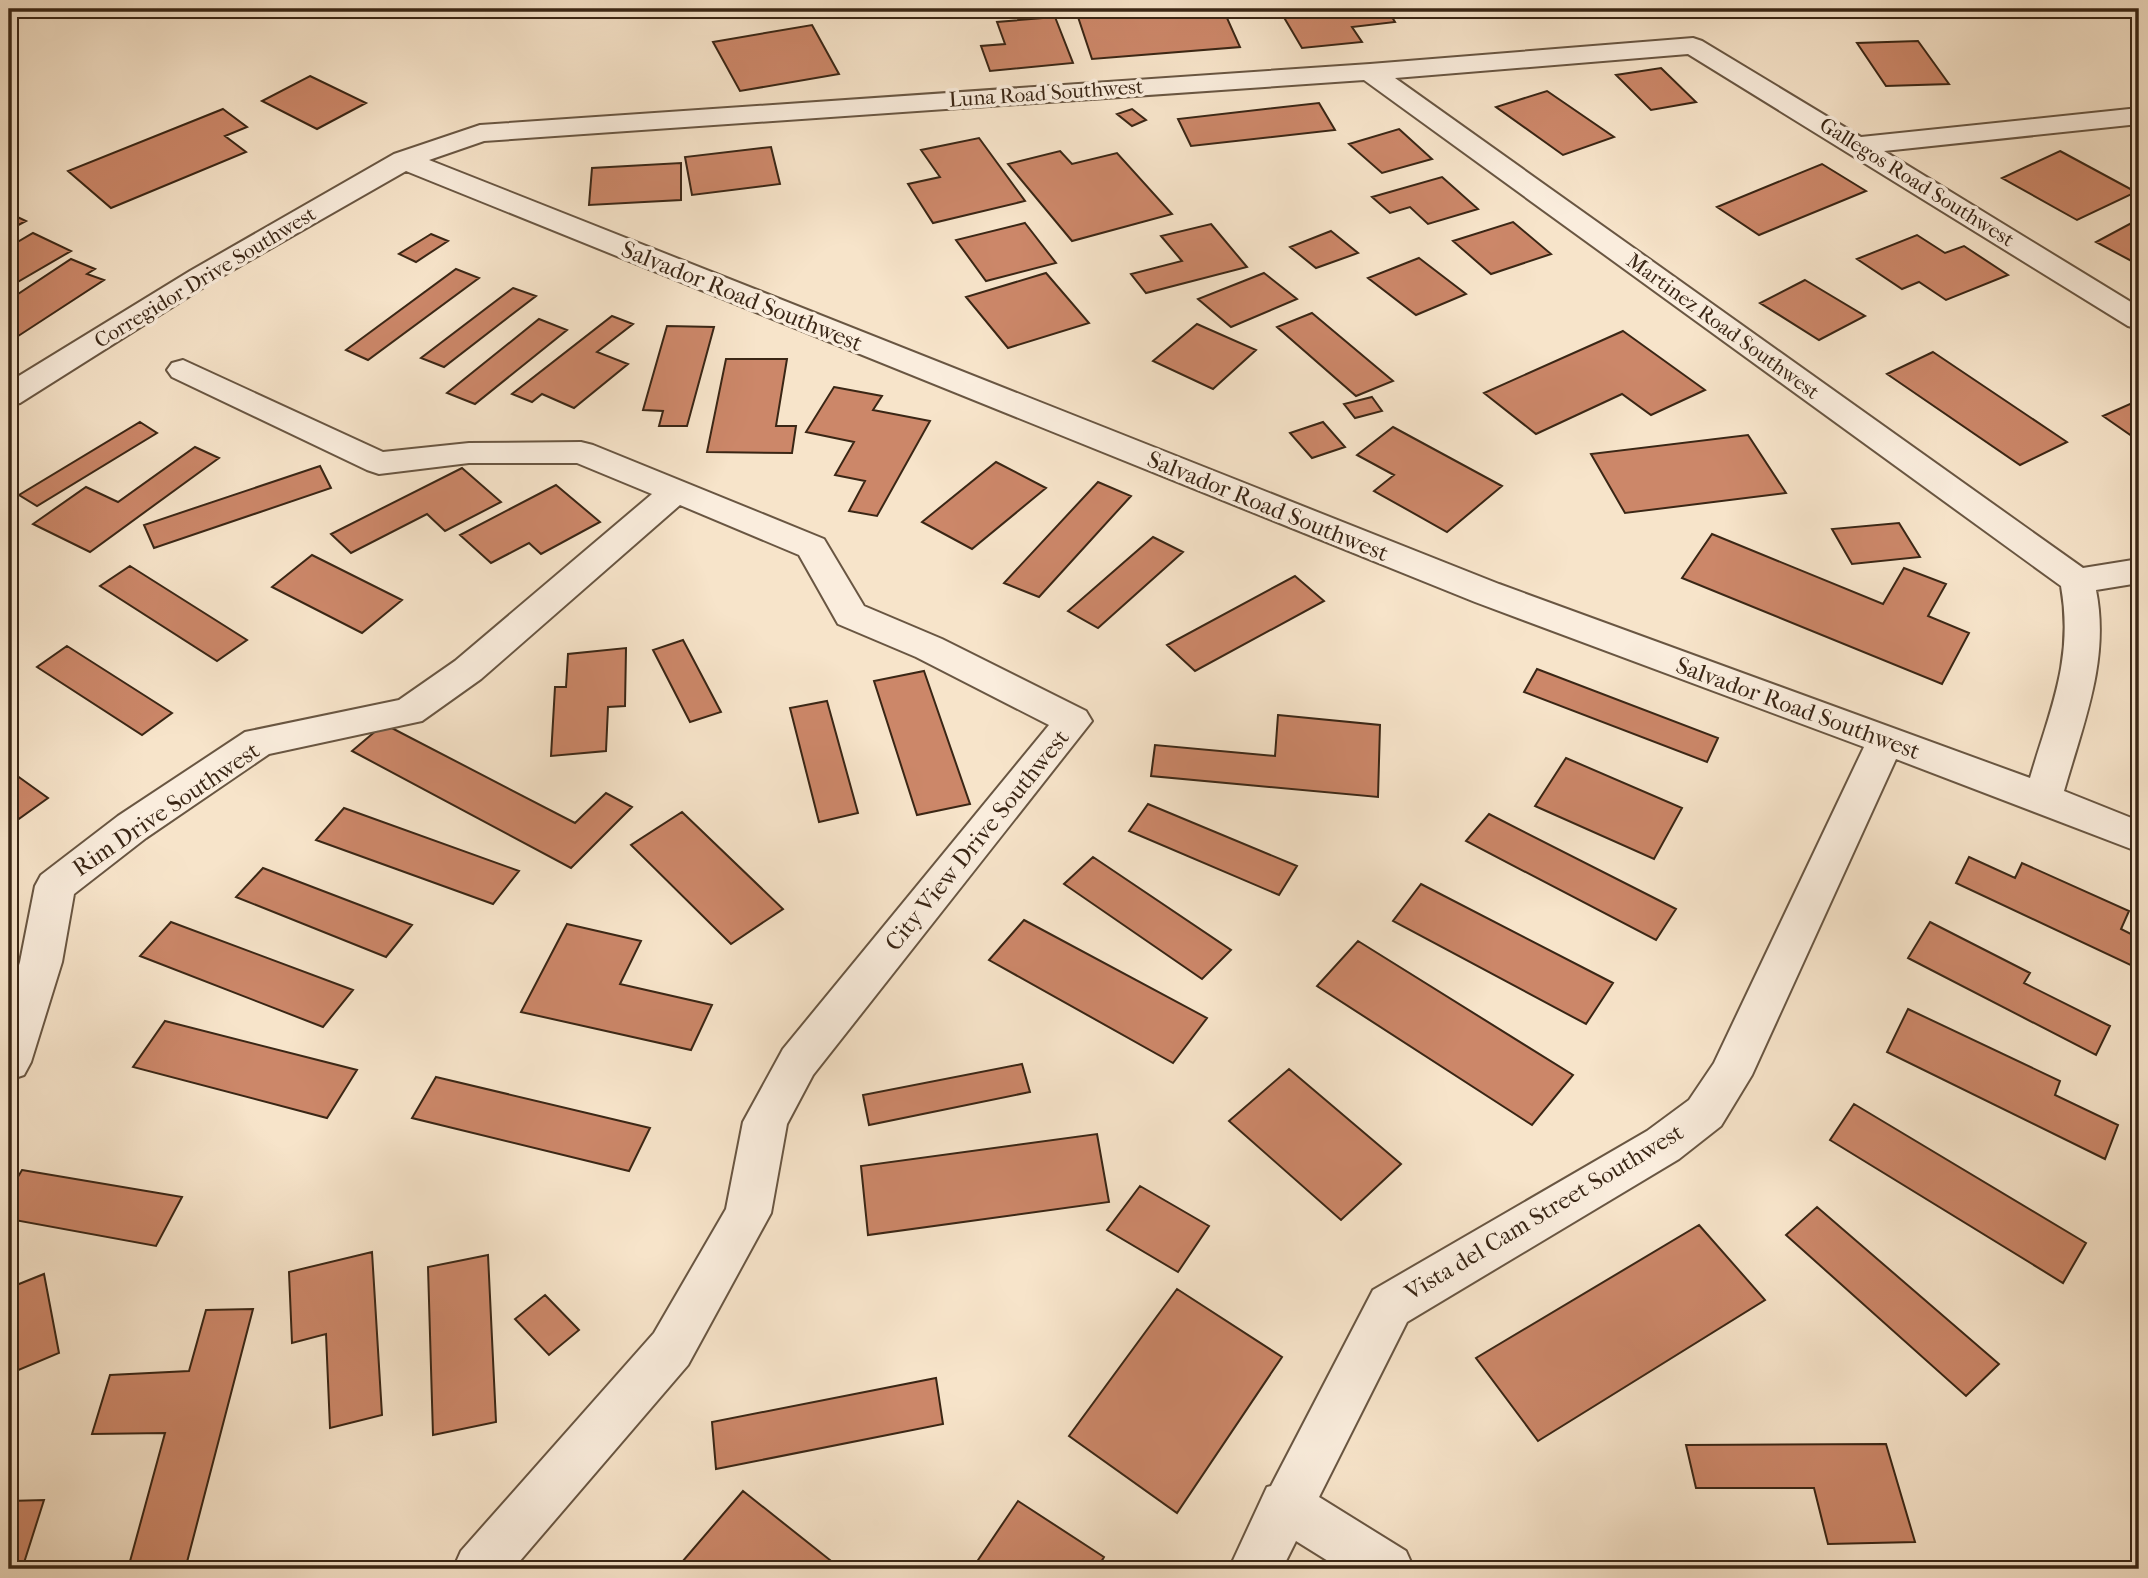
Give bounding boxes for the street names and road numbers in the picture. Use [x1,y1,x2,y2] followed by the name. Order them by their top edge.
[948,74,1145,112] street label: Luna Road Southwest
[1815,112,2019,252] street label: Gallegos Road Southwest
[90,201,321,353] street label: Corregidor Drive Southwest
[617,235,867,357] street label: Salvador Road Southwest
[1622,248,1824,404] street label: Martinez Road Southwest
[1143,445,1393,567] street label: Salvador Road Southwest
[1672,651,1924,765] street label: Salvador Road Southwest
[879,723,1075,956] street label: City View Drive Southwest
[67,736,265,882] street label: Rim Drive Southwest
[1399,1117,1689,1307] street label: Vista del Cam Street Southwest

